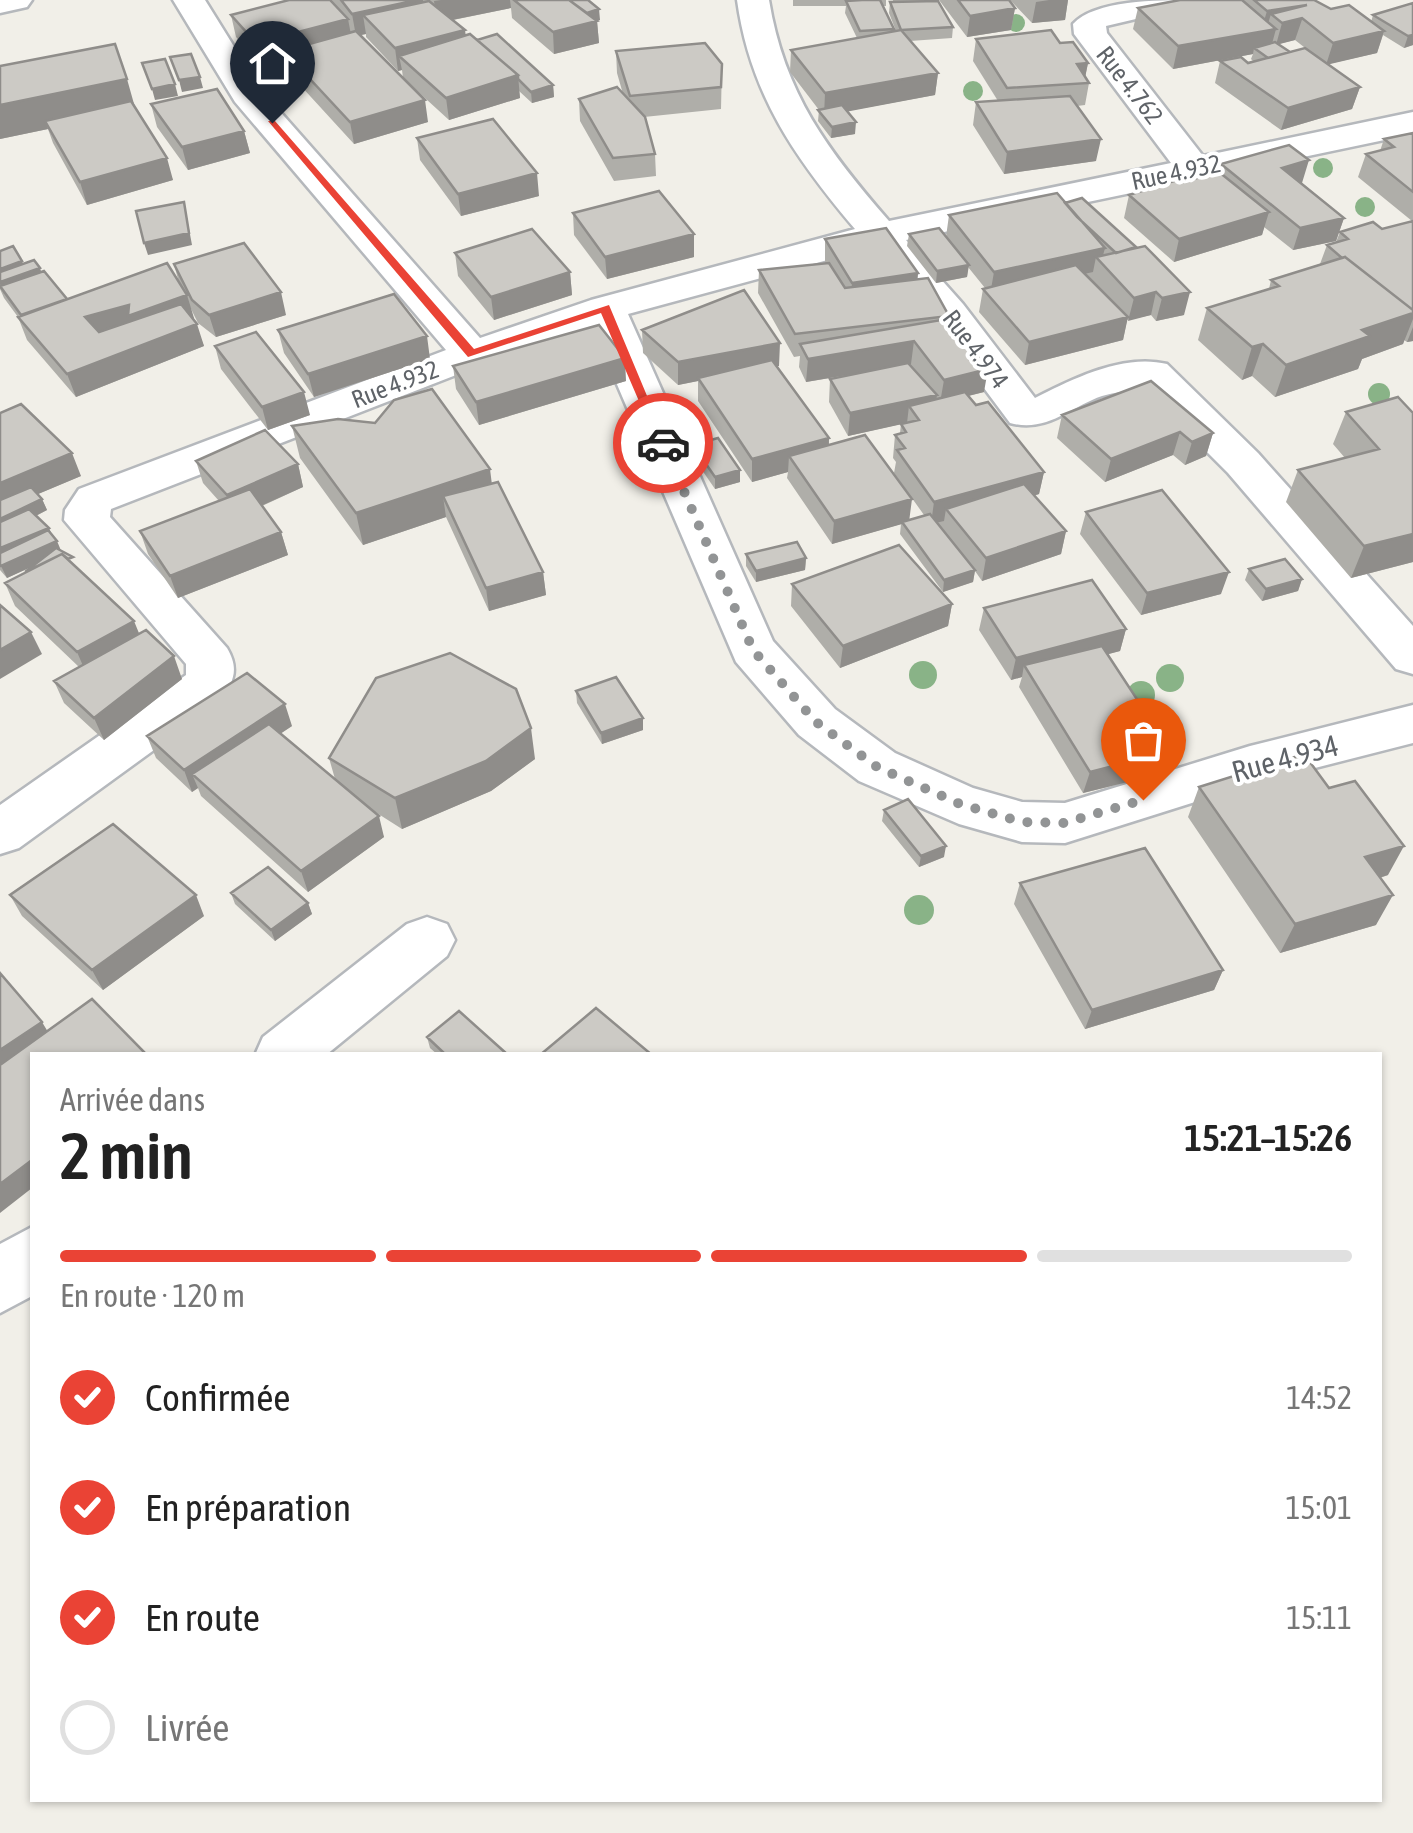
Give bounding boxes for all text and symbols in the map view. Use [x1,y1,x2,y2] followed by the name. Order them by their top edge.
[230,21,315,124] pin
[245,36,300,91] icon: home
[1091,41,1169,129] street label: Rue 4.762
[1129,149,1223,195] street label: Rue 4.932
[937,304,1015,394] street label: Rue 4.974
[348,355,442,413] street label: Rue 4.932
[613,393,713,493] courier
[636,416,691,471] icon: car
[1101,698,1186,801] pin
[1116,713,1171,768] icon: bag
[1228,727,1342,789] street label: Rue 4.934
[60,1081,205,1118] text: Arrivée dans
[1184,1116,1352,1159] text: 15:21–15:26
[60,1118,193,1193] text: 2 min
[60,1277,245,1314] text: En route · 120 m
[60,1370,115,1425] icon: check
[145,1376,291,1419] text: Confirmée
[1286,1379,1352,1416] text: 14:52
[60,1480,115,1535] icon: check
[145,1486,351,1529] text: En préparation
[1286,1489,1352,1526] text: 15:01
[60,1590,115,1645] icon: check
[145,1596,260,1639] text: En route
[1286,1599,1352,1636] text: 15:11
[145,1706,230,1749] text: Livrée

